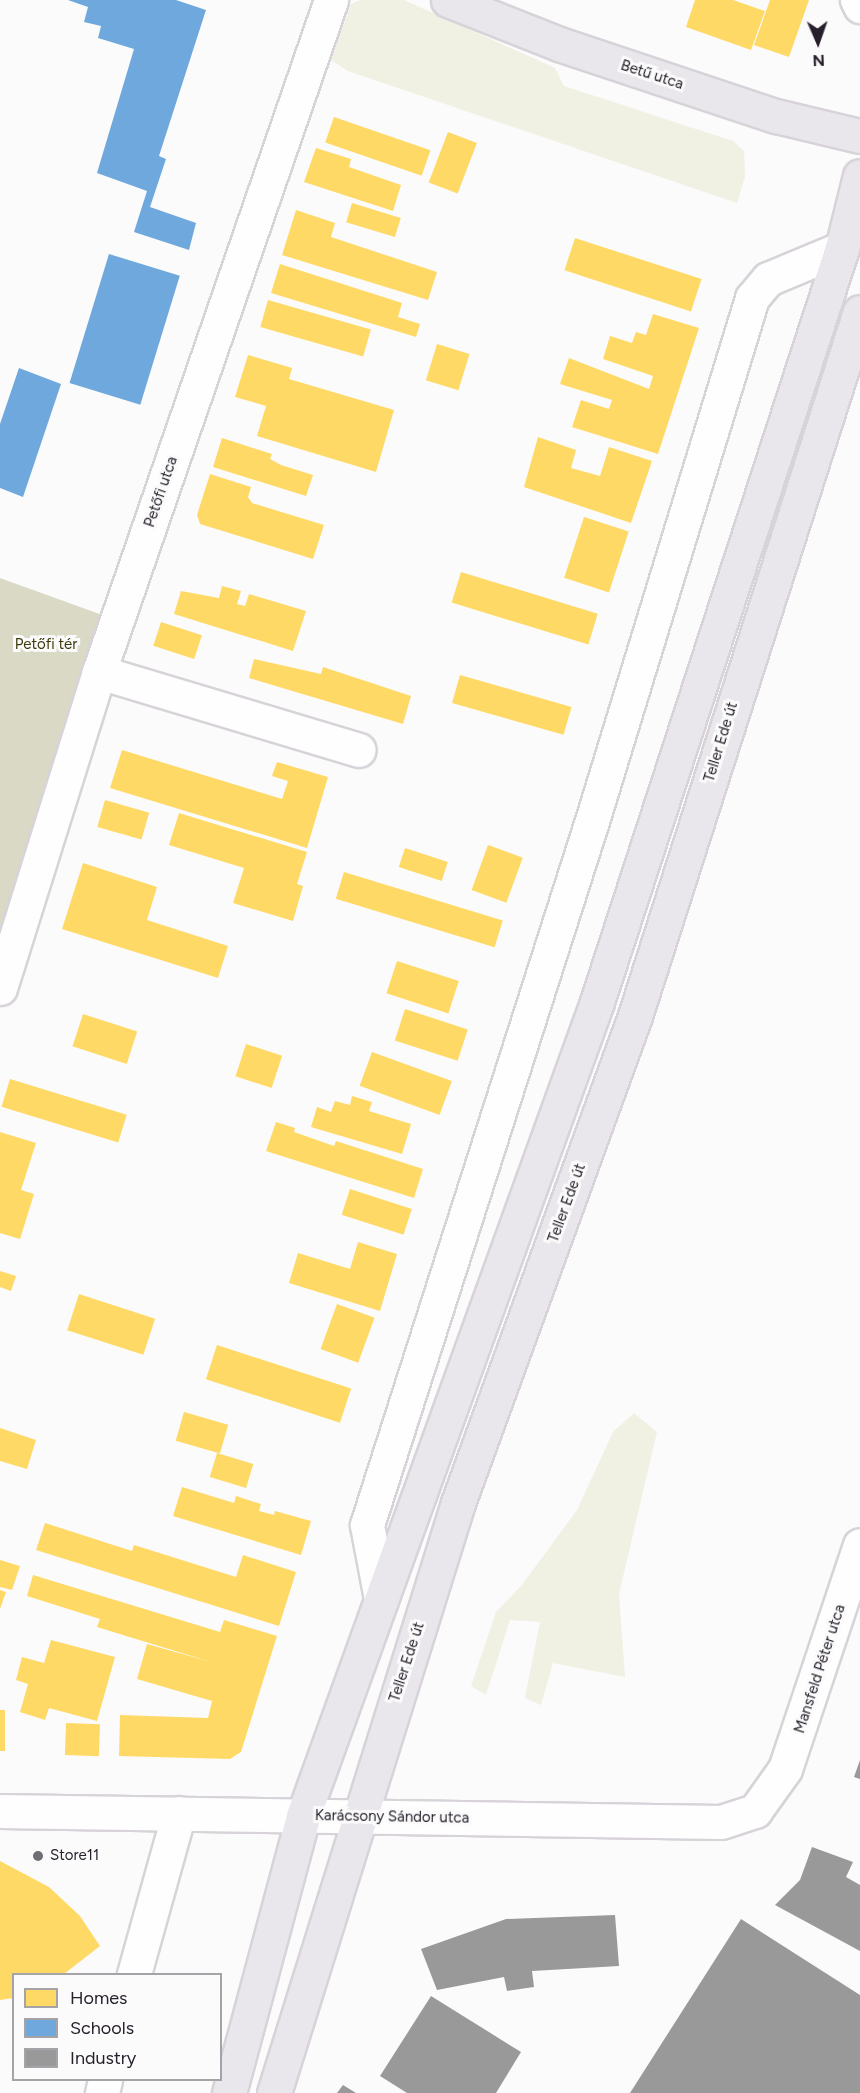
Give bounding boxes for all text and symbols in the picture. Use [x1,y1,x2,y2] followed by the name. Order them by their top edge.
[788,12,848,72] north arrow
[812,51,825,70] text: N
[618,56,686,94] street label: Betű utca
[141,454,181,530] street label: Petőfi utca
[15,636,77,654] park label: Petőfi tér
[700,700,742,784] street label: Teller Ede út
[544,1161,590,1245] street label: Teller Ede út
[791,1602,849,1736] street label: Mansfeld Péter utca
[386,1620,428,1704] street label: Teller Ede út
[315,1807,469,1827] street label: Karácsony Sándor utca
[50,1847,99,1865] place label: Store11
[31,1849,45,1863] marker: Store11
[12,1973,222,2081] legend
[70,1987,128,2009] text: Homes
[70,2017,134,2039] text: Schools
[70,2047,136,2069] text: Industry

